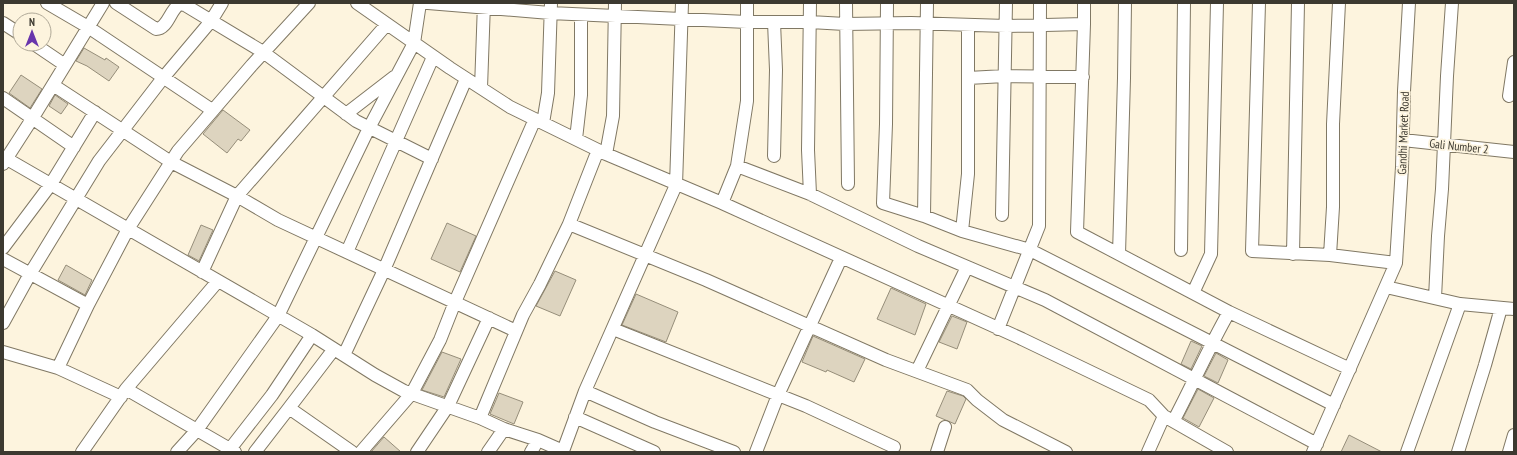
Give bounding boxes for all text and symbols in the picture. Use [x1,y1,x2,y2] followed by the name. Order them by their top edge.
[12,12,52,52] north arrow
[29,15,35,29] text: N
[1394,91,1412,175] street label: Gandhi Market Road
[1429,135,1489,157] street label: Gali Number 2

